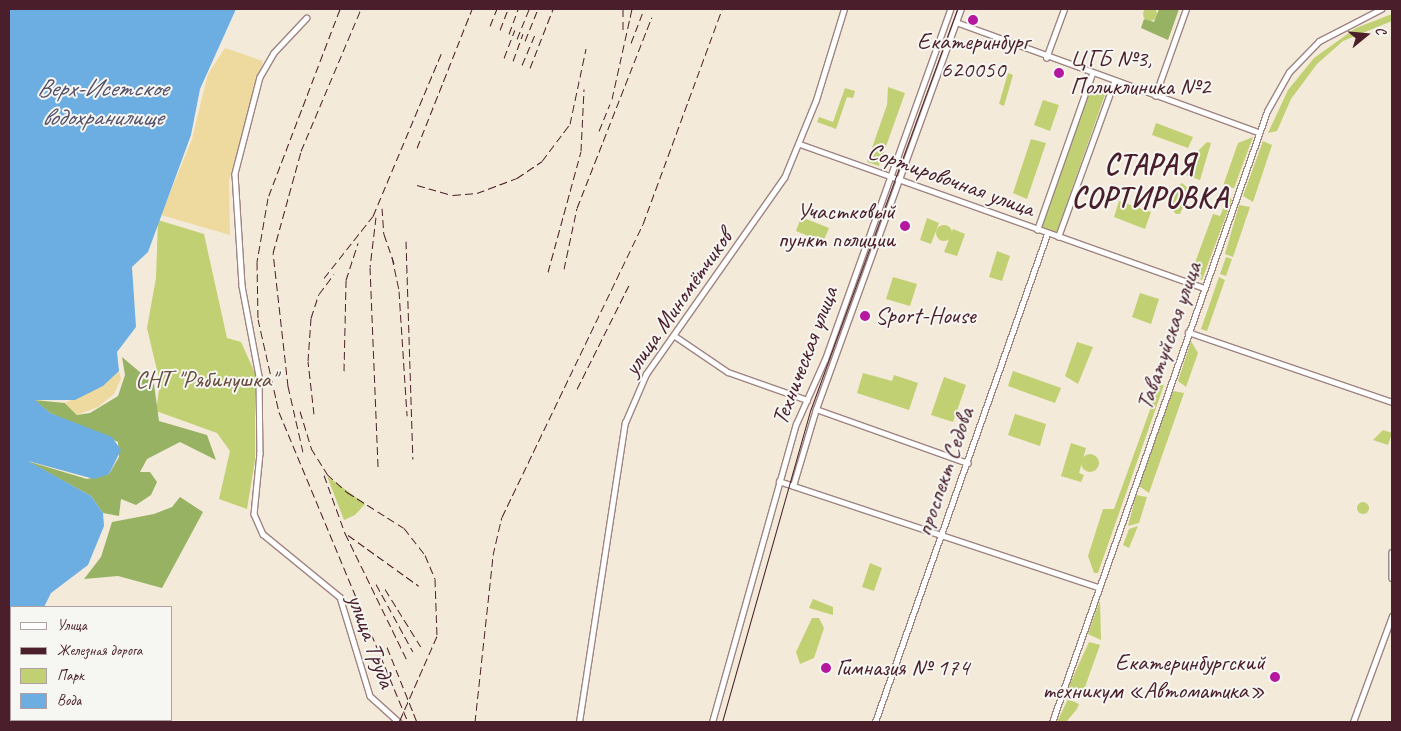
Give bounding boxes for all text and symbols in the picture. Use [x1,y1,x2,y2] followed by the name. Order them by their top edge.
[1341,10,1391,60] north arrow
[967,14,979,26] marker: Екатеринбург 620050
[1372,25,1390,36] text: С
[917,28,1029,84] place label: Екатеринбург 620050
[1070,45,1210,101] place label: ЦГБ №3, Поликлиника №2
[1052,66,1066,80] marker: ЦГБ №3, Поликлиника №2
[37,74,167,133] water label: Верх-Исетское водохранилище
[864,137,1038,223] street label: Сортировочная улица
[1066,147,1234,215] district label: СТАРАЯ СОРТИРОВКА
[779,198,895,254] place label: Участковый пункт полиции
[899,220,911,232] marker: Участковый пункт полиции
[617,224,739,382] street label: улица Миномётчиков
[1130,257,1208,415] street label: Таватуйская улица
[765,282,845,430] street label: Техническая улица
[875,302,975,330] place label: Sport-House
[859,310,871,322] marker: Sport-House
[135,366,277,394] park label: СНТ "Рябинушка"
[910,404,980,540] street label: проспект Седова
[341,592,401,690] street label: улица Труда
[10,606,172,721] legend
[57,616,87,635] text: Улица
[57,641,142,660] text: Железная дорога
[1042,649,1265,705] place label: Екатеринбургский техникум «Автоматика»
[836,654,969,682] place label: Гимназия № 174
[820,662,832,674] marker: Гимназия № 174
[57,666,84,685] text: Парк
[1269,671,1281,683] marker: Екатеринбургский техникум «Автоматика»
[57,691,81,710] text: Вода

